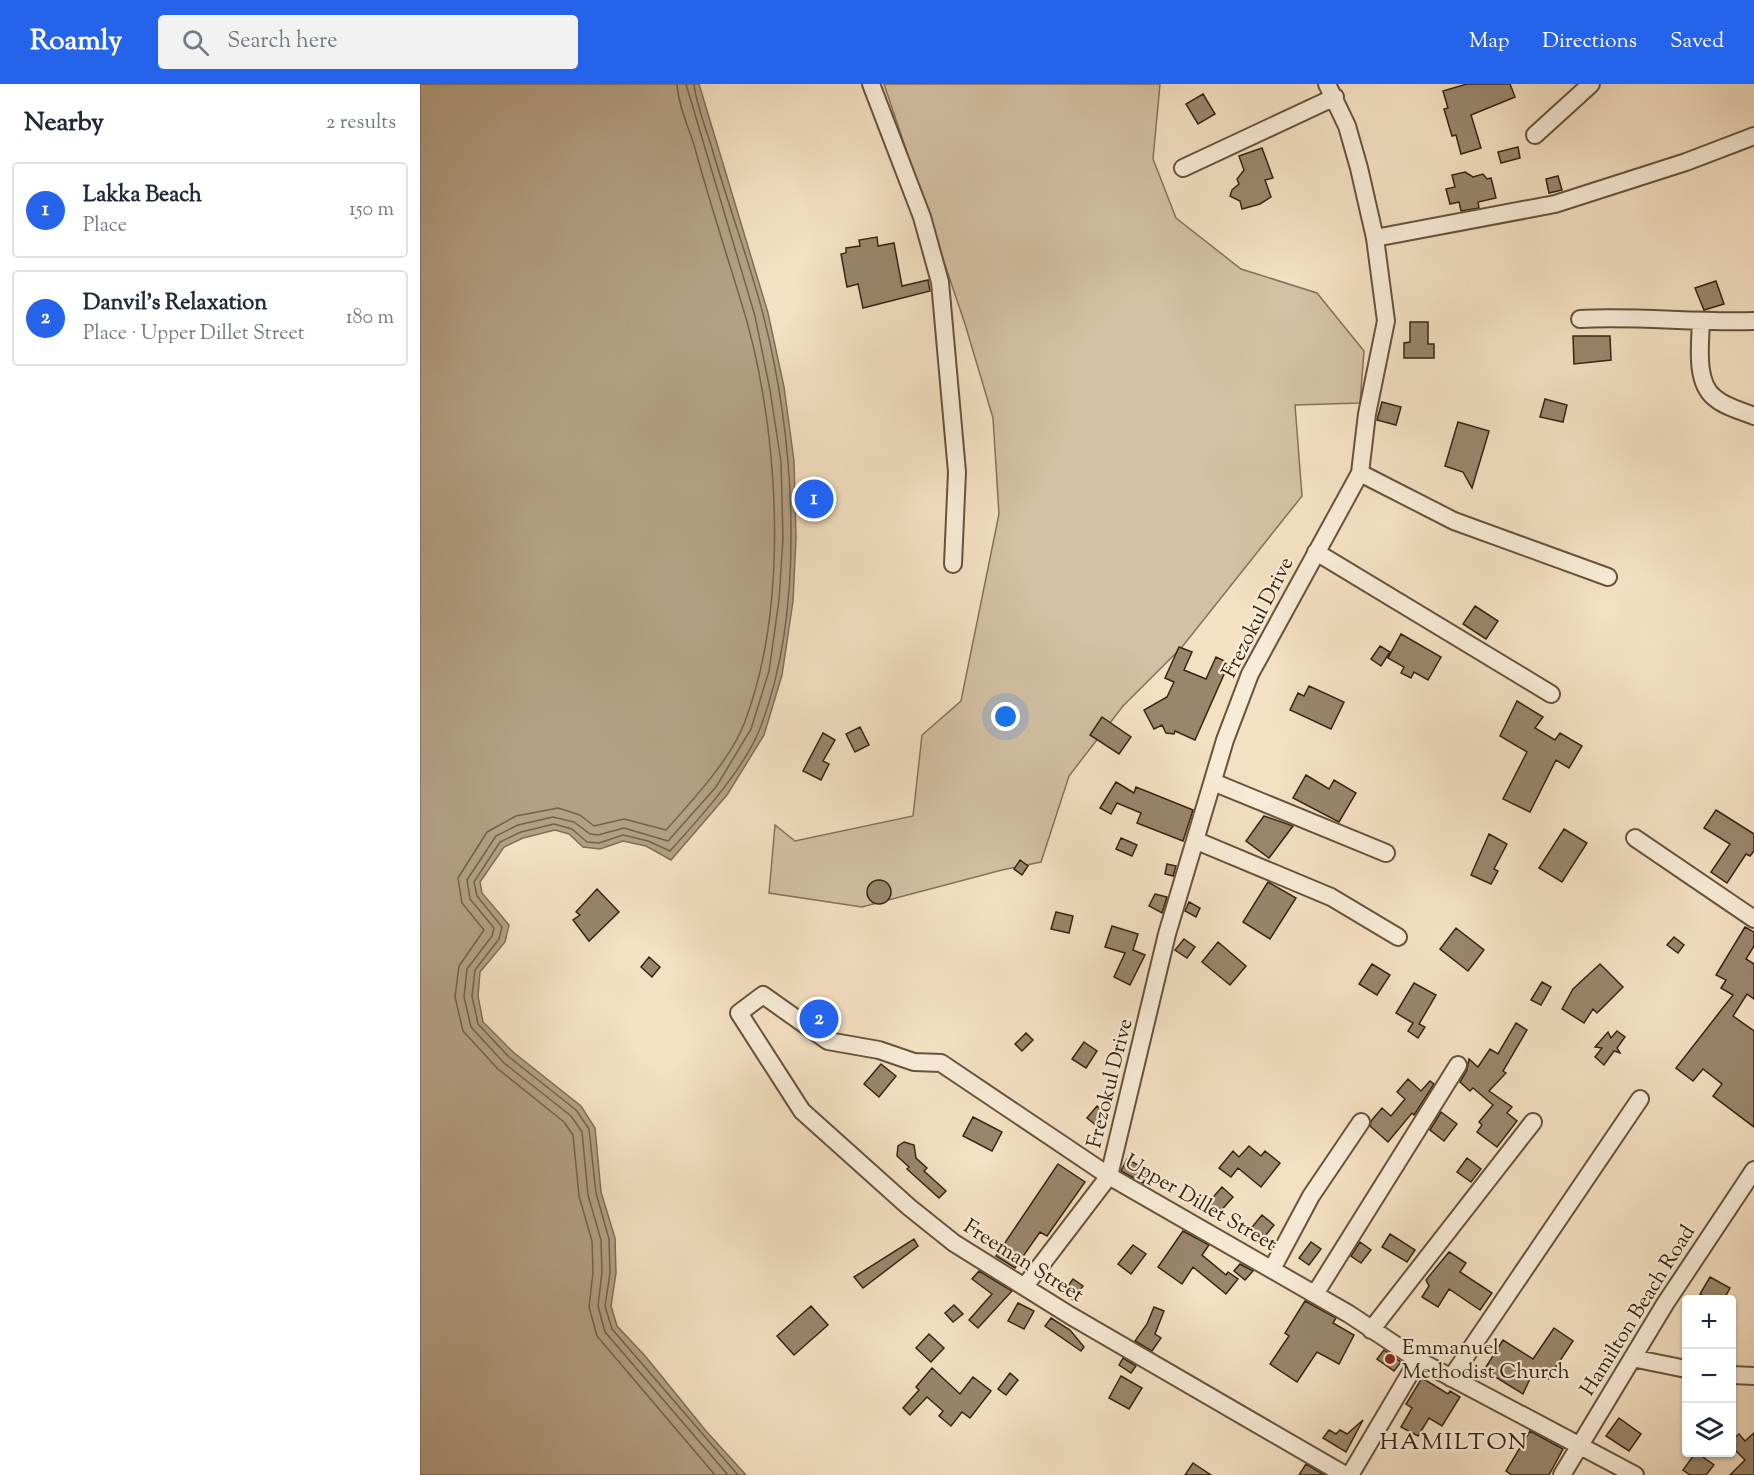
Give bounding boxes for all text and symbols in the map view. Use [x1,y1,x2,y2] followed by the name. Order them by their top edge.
[158,15,578,69] search box
[30,22,122,62] text: Roamly
[179,26,212,59] icon: search
[227,26,338,58] text: Search here
[1469,27,1509,57] text: Map
[1542,27,1637,57] text: Directions
[1670,27,1724,57] text: Saved
[24,105,104,142] text: Nearby
[326,109,396,138] text: 2 results
[83,180,202,212] text: Lakka Beach
[42,196,49,225] text: 1
[349,196,394,225] text: 150 m
[83,212,127,241] text: Place
[83,288,267,320] text: Danvil's Relaxation
[41,304,50,333] text: 2
[346,304,394,333] text: 180 m
[83,320,305,349] text: Place · Upper Dillet Street
[794,476,834,522] pin: 1
[1215,552,1302,684] street label: Frezokul Drive
[991,702,1020,731] your location
[800,996,838,1042] pin: 2
[1080,1016,1141,1151] street label: Frezokul Drive
[1118,1148,1282,1260] street label: Upper Dillet Street
[957,1213,1089,1311] street label: Freeman Street
[1574,1220,1704,1402] street label: Hamilton Beach Road
[1682,1295,1736,1457] map controls
[1682,1295,1736,1349] button: +
[1402,1334,1570,1388] place label: Emmanuel Methodist Church
[1682,1349,1736,1403] button: −
[1383,1352,1397,1366] marker: Emmanuel Methodist Church
[1682,1403,1736,1457] button: layers
[1380,1426,1528,1460] district label: HAMILTON

